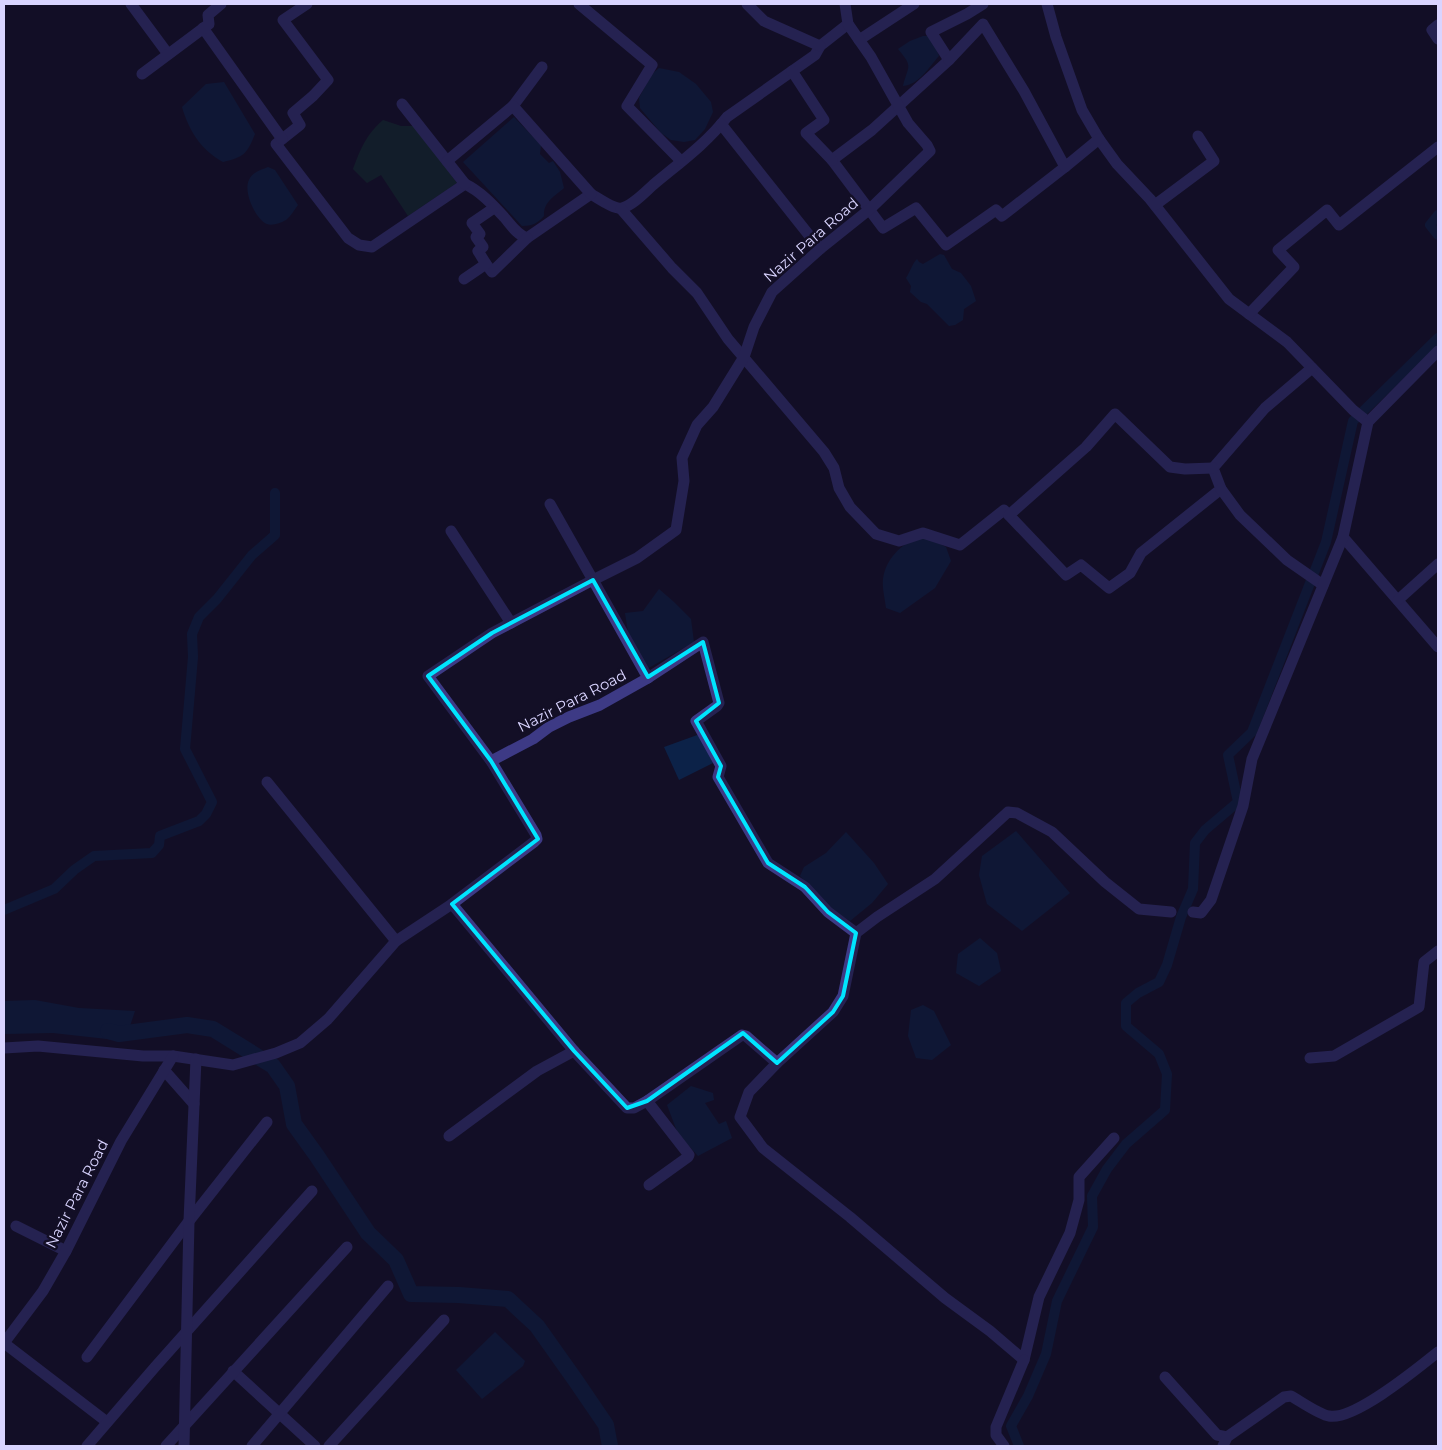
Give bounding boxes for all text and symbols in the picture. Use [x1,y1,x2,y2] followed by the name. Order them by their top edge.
[759,193,862,286] street label: Nazir Para Road
[514,665,629,736] street label: Nazir Para Road
[41,1136,112,1251] street label: Nazir Para Road

